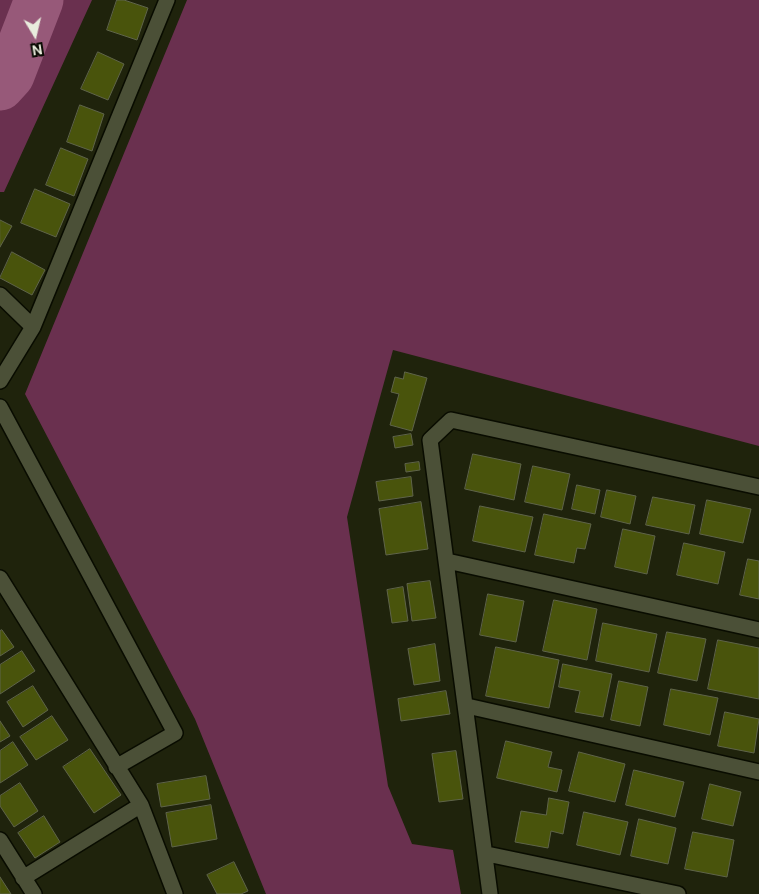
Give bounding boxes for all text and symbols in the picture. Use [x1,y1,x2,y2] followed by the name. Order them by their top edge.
[10,10,60,60] north arrow
[31,40,44,60] text: N

